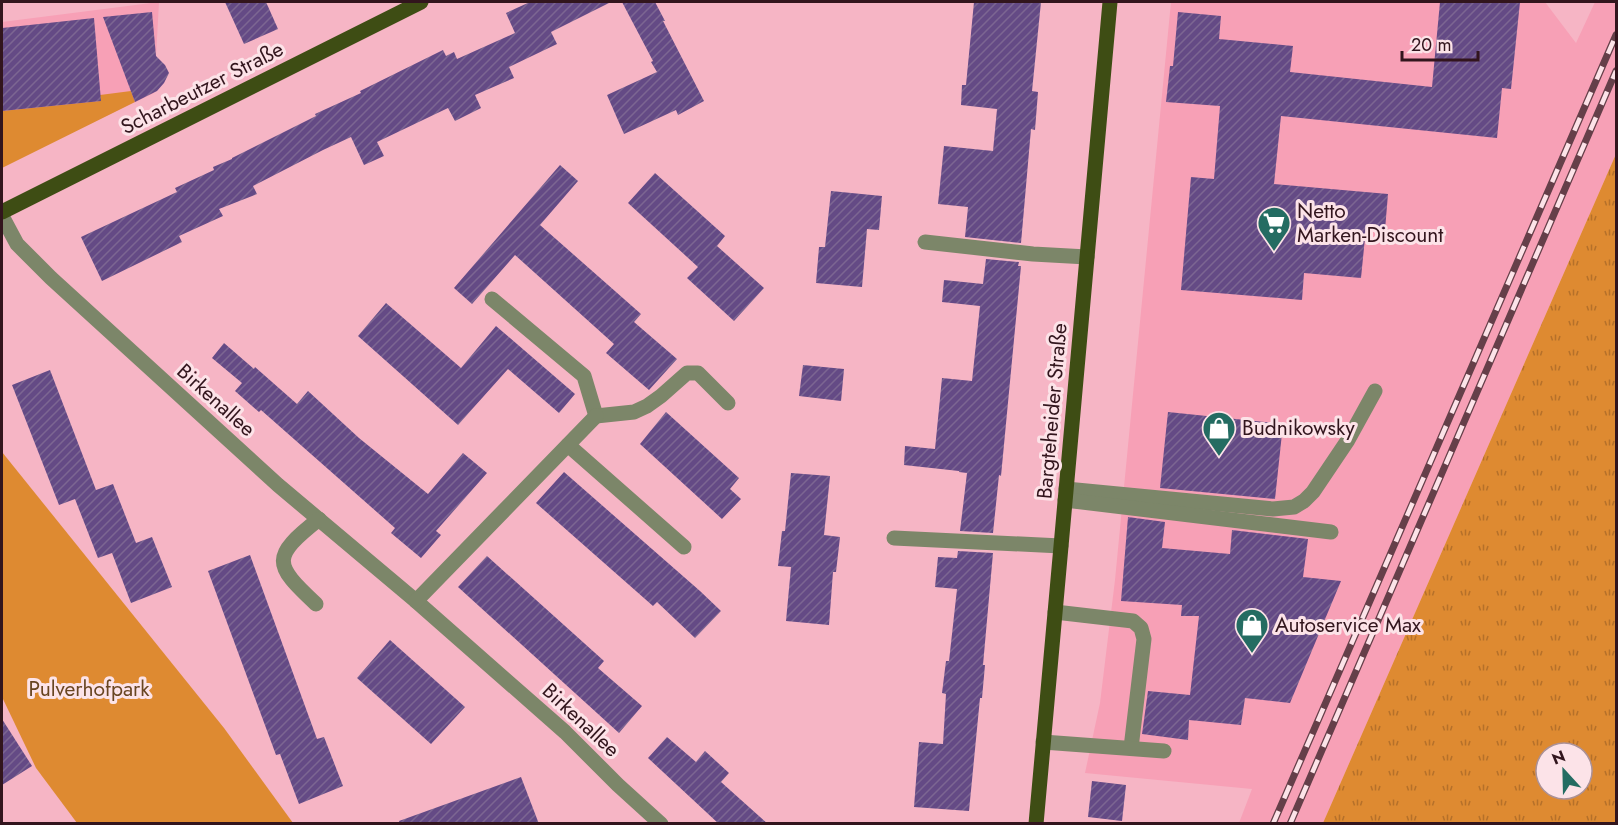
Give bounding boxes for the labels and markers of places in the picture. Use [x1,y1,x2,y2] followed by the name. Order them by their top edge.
[1297,196,1443,250] place label: Netto Marken-Discount
[1256,205,1292,252] supermarket icon: Netto Marken-Discount
[1201,410,1237,457] shop icon: Budnikowsky
[1242,413,1356,443] place label: Budnikowsky
[1234,607,1270,654] shop icon: Autoservice Max
[1275,610,1421,640] place label: Autoservice Max

